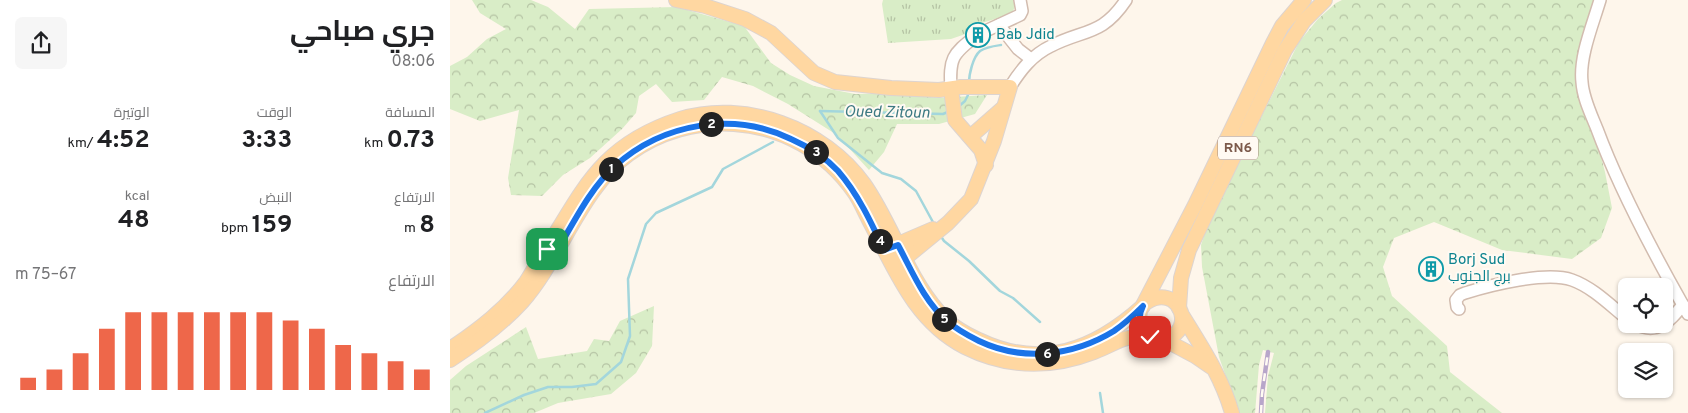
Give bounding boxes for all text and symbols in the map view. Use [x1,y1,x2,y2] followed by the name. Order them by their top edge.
[290,15,435,51] text: جري صباحي
[15,17,67,69] button: share
[965,22,991,48] building icon: Bab Jdid
[996,26,1055,45] place label: Bab Jdid
[392,52,435,72] text: 08:06
[844,102,930,124] water label: Oued Zitoun
[114,105,150,122] text: الوتيرة
[257,105,292,122] text: الوقت
[385,105,435,122] text: المسافة
[698,112,724,136] pin: 2
[707,116,716,133] text: 2
[97,125,150,157] text: 4:52
[241,125,292,157] text: 3:33
[387,125,435,157] text: 0.73
[67,135,97,152] text: /km
[364,135,387,152] text: km
[1218,136,1258,160] road number: RN6
[804,140,828,164] pin: 3
[812,144,821,161] text: 3
[598,156,624,182] pin: 1
[609,161,614,178] text: 1
[125,188,150,205] text: kcal
[259,190,292,207] text: النبض
[394,190,435,207] text: الارتفاع
[118,205,150,237] text: 48
[252,210,292,242] text: 159
[419,210,435,242] text: 8
[221,220,252,237] text: bpm
[404,220,419,237] text: m
[526,228,568,270] pin
[868,228,892,254] pin: 4
[876,233,885,250] text: 4
[533,235,561,263] icon: arrive
[1448,251,1511,287] place label: Borj Sud برج الجنوب
[1418,256,1444,282] building icon: Borj Sud برج الجنوب
[15,265,76,285] text: 67–75 m
[388,272,435,292] text: الارتفاع
[1618,278,1673,398] map controls
[1618,278,1673,333] button: locate
[932,306,956,332] pin: 5
[940,311,949,328] text: 5
[1129,316,1171,358] pin
[1136,323,1164,351] icon: check
[1034,342,1060,366] pin: 6
[1618,343,1673,398] button: layers
[1043,346,1052,363] text: 6

